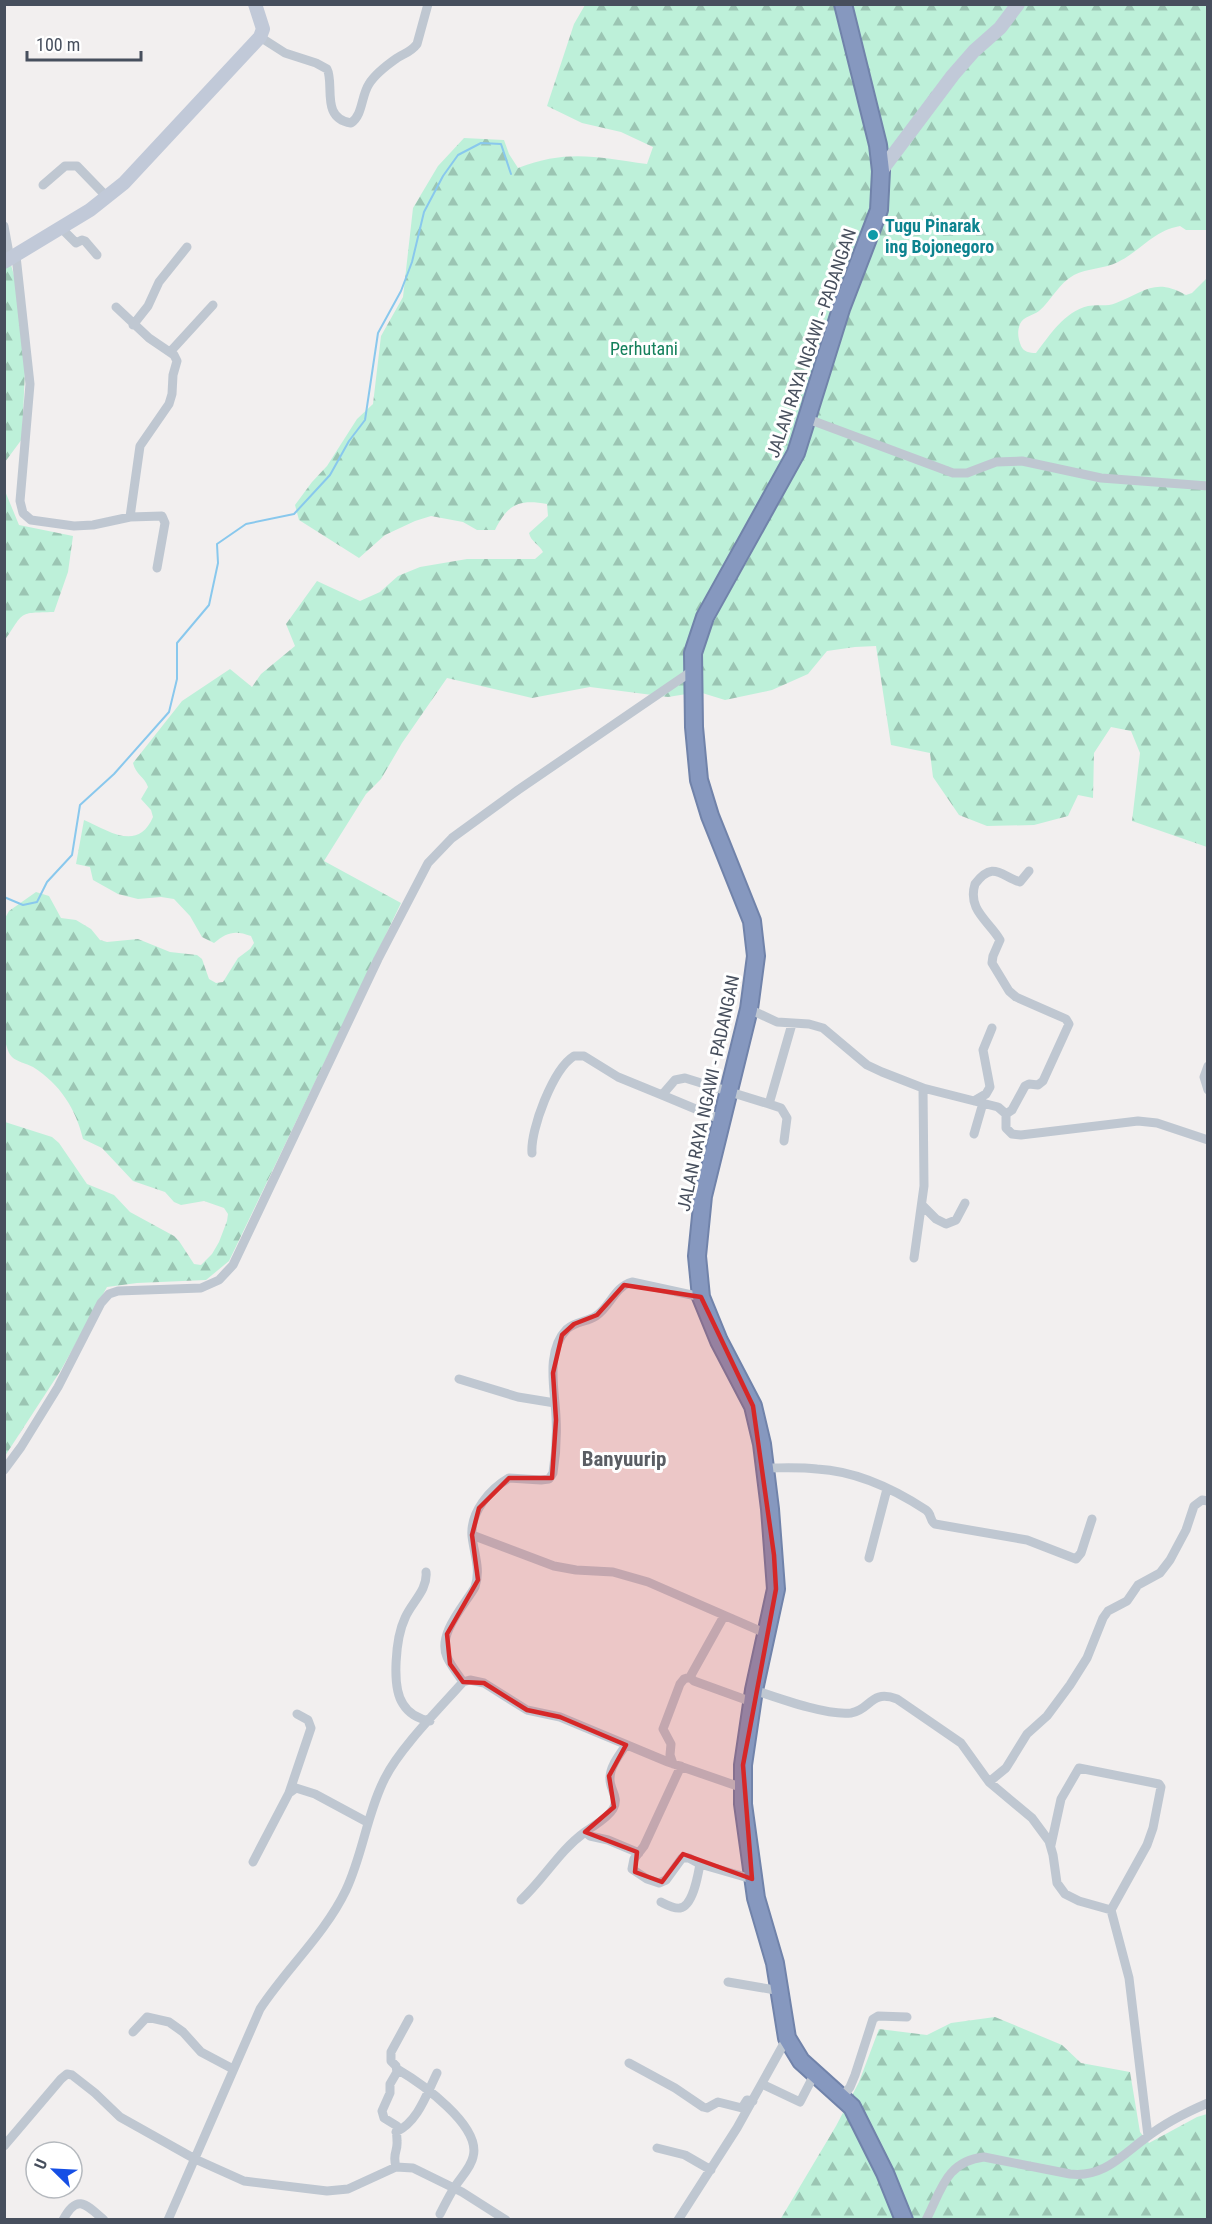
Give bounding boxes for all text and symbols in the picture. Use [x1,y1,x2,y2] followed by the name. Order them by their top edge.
[27,24,141,62] scale bar
[36,34,80,55] text: 100 m
[885,215,994,257] place label: Tugu Pinarak ing Bojonegoro
[762,226,860,460] street label: JALAN RAYA NGAWI - PADANGAN
[866,228,880,242] marker: Tugu Pinarak ing Bojonegoro
[610,338,678,359] park label: Perhutani
[673,973,743,1213] street label: JALAN RAYA NGAWI - PADANGAN
[582,1447,666,1471] district label: Banyuurip
[24,2140,84,2200] north arrow
[30,2156,51,2172] text: U

